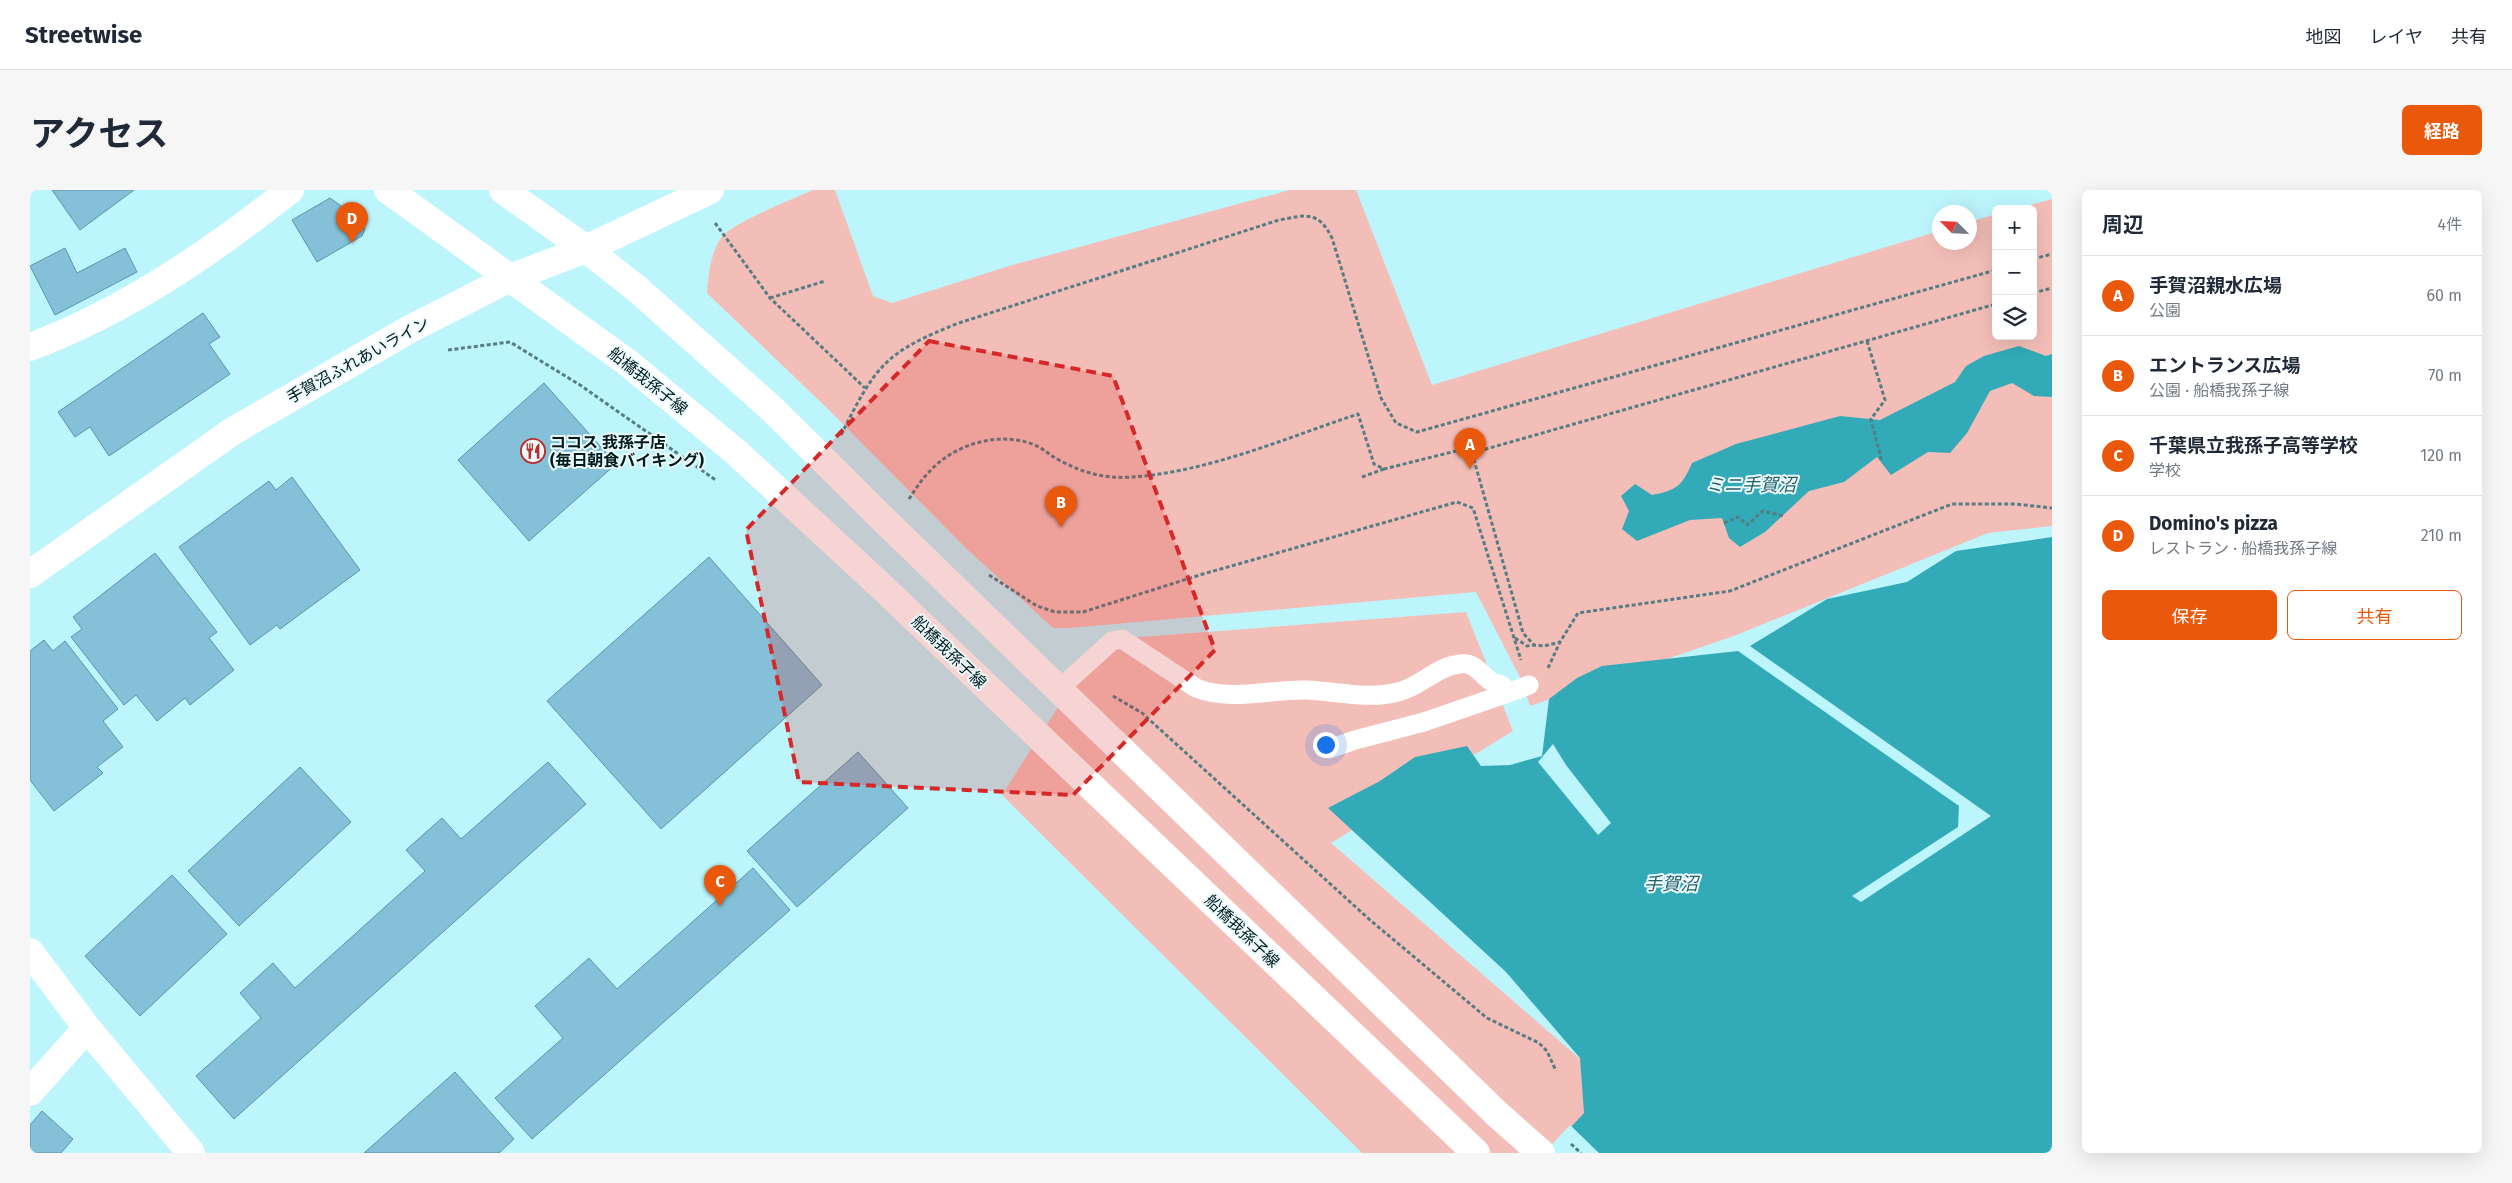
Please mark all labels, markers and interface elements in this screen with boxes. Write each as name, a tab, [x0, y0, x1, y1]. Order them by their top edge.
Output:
text: Streetwise	[25, 21, 142, 49]
text: 地図	[2306, 26, 2342, 48]
text: レイヤ	[2370, 26, 2423, 48]
text: 共有	[2451, 26, 2487, 48]
button: 経路	[2402, 105, 2482, 155]
text: アクセス	[30, 113, 168, 155]
pin: D	[336, 202, 368, 243]
north arrow	[1932, 205, 1977, 250]
map controls	[1992, 205, 2037, 340]
button: +	[1992, 205, 2037, 250]
text: 周辺	[2102, 212, 2144, 238]
text: 4件	[2437, 215, 2462, 234]
button: −	[1992, 250, 2037, 295]
text: 手賀沼親水広場	[2149, 274, 2282, 297]
text: A	[2113, 286, 2123, 305]
text: 60 m	[2427, 286, 2462, 305]
button: layers	[1992, 295, 2037, 340]
text: 公園	[2149, 301, 2181, 320]
street label: 手賀沼ふれあいライン	[283, 313, 433, 407]
street label: 船橋我孫子線	[605, 343, 691, 419]
text: エントランス広場	[2149, 354, 2301, 377]
text: B	[2113, 366, 2123, 385]
text: 70 m	[2428, 366, 2462, 385]
text: 公園 · 船橋我孫子線	[2149, 381, 2289, 400]
pin: A	[1454, 428, 1486, 469]
place label: ココス 我孫子店 (毎日朝食バイキング)	[550, 433, 704, 470]
text: 千葉県立我孫子高等学校	[2149, 434, 2358, 457]
restaurant icon: ココス 我孫子店 (毎日朝食バイキング)	[520, 438, 546, 464]
text: C	[2113, 446, 2123, 465]
text: 120 m	[2420, 446, 2462, 465]
text: 学校	[2149, 461, 2181, 480]
water label: ミニ手賀沼	[1706, 474, 1799, 496]
pin: B	[1045, 486, 1077, 527]
text: Domino's pizza	[2149, 512, 2278, 535]
text: D	[2113, 526, 2123, 545]
text: 210 m	[2421, 526, 2462, 545]
text: レストラン · 船橋我孫子線	[2149, 539, 2337, 558]
button: 保存	[2102, 590, 2277, 640]
button: 共有	[2287, 590, 2462, 640]
street label: 船橋我孫子線	[908, 612, 990, 692]
your location	[1313, 732, 1339, 758]
pin: C	[704, 865, 736, 906]
water label: 手賀沼	[1644, 873, 1701, 895]
street label: 船橋我孫子線	[1201, 891, 1283, 971]

